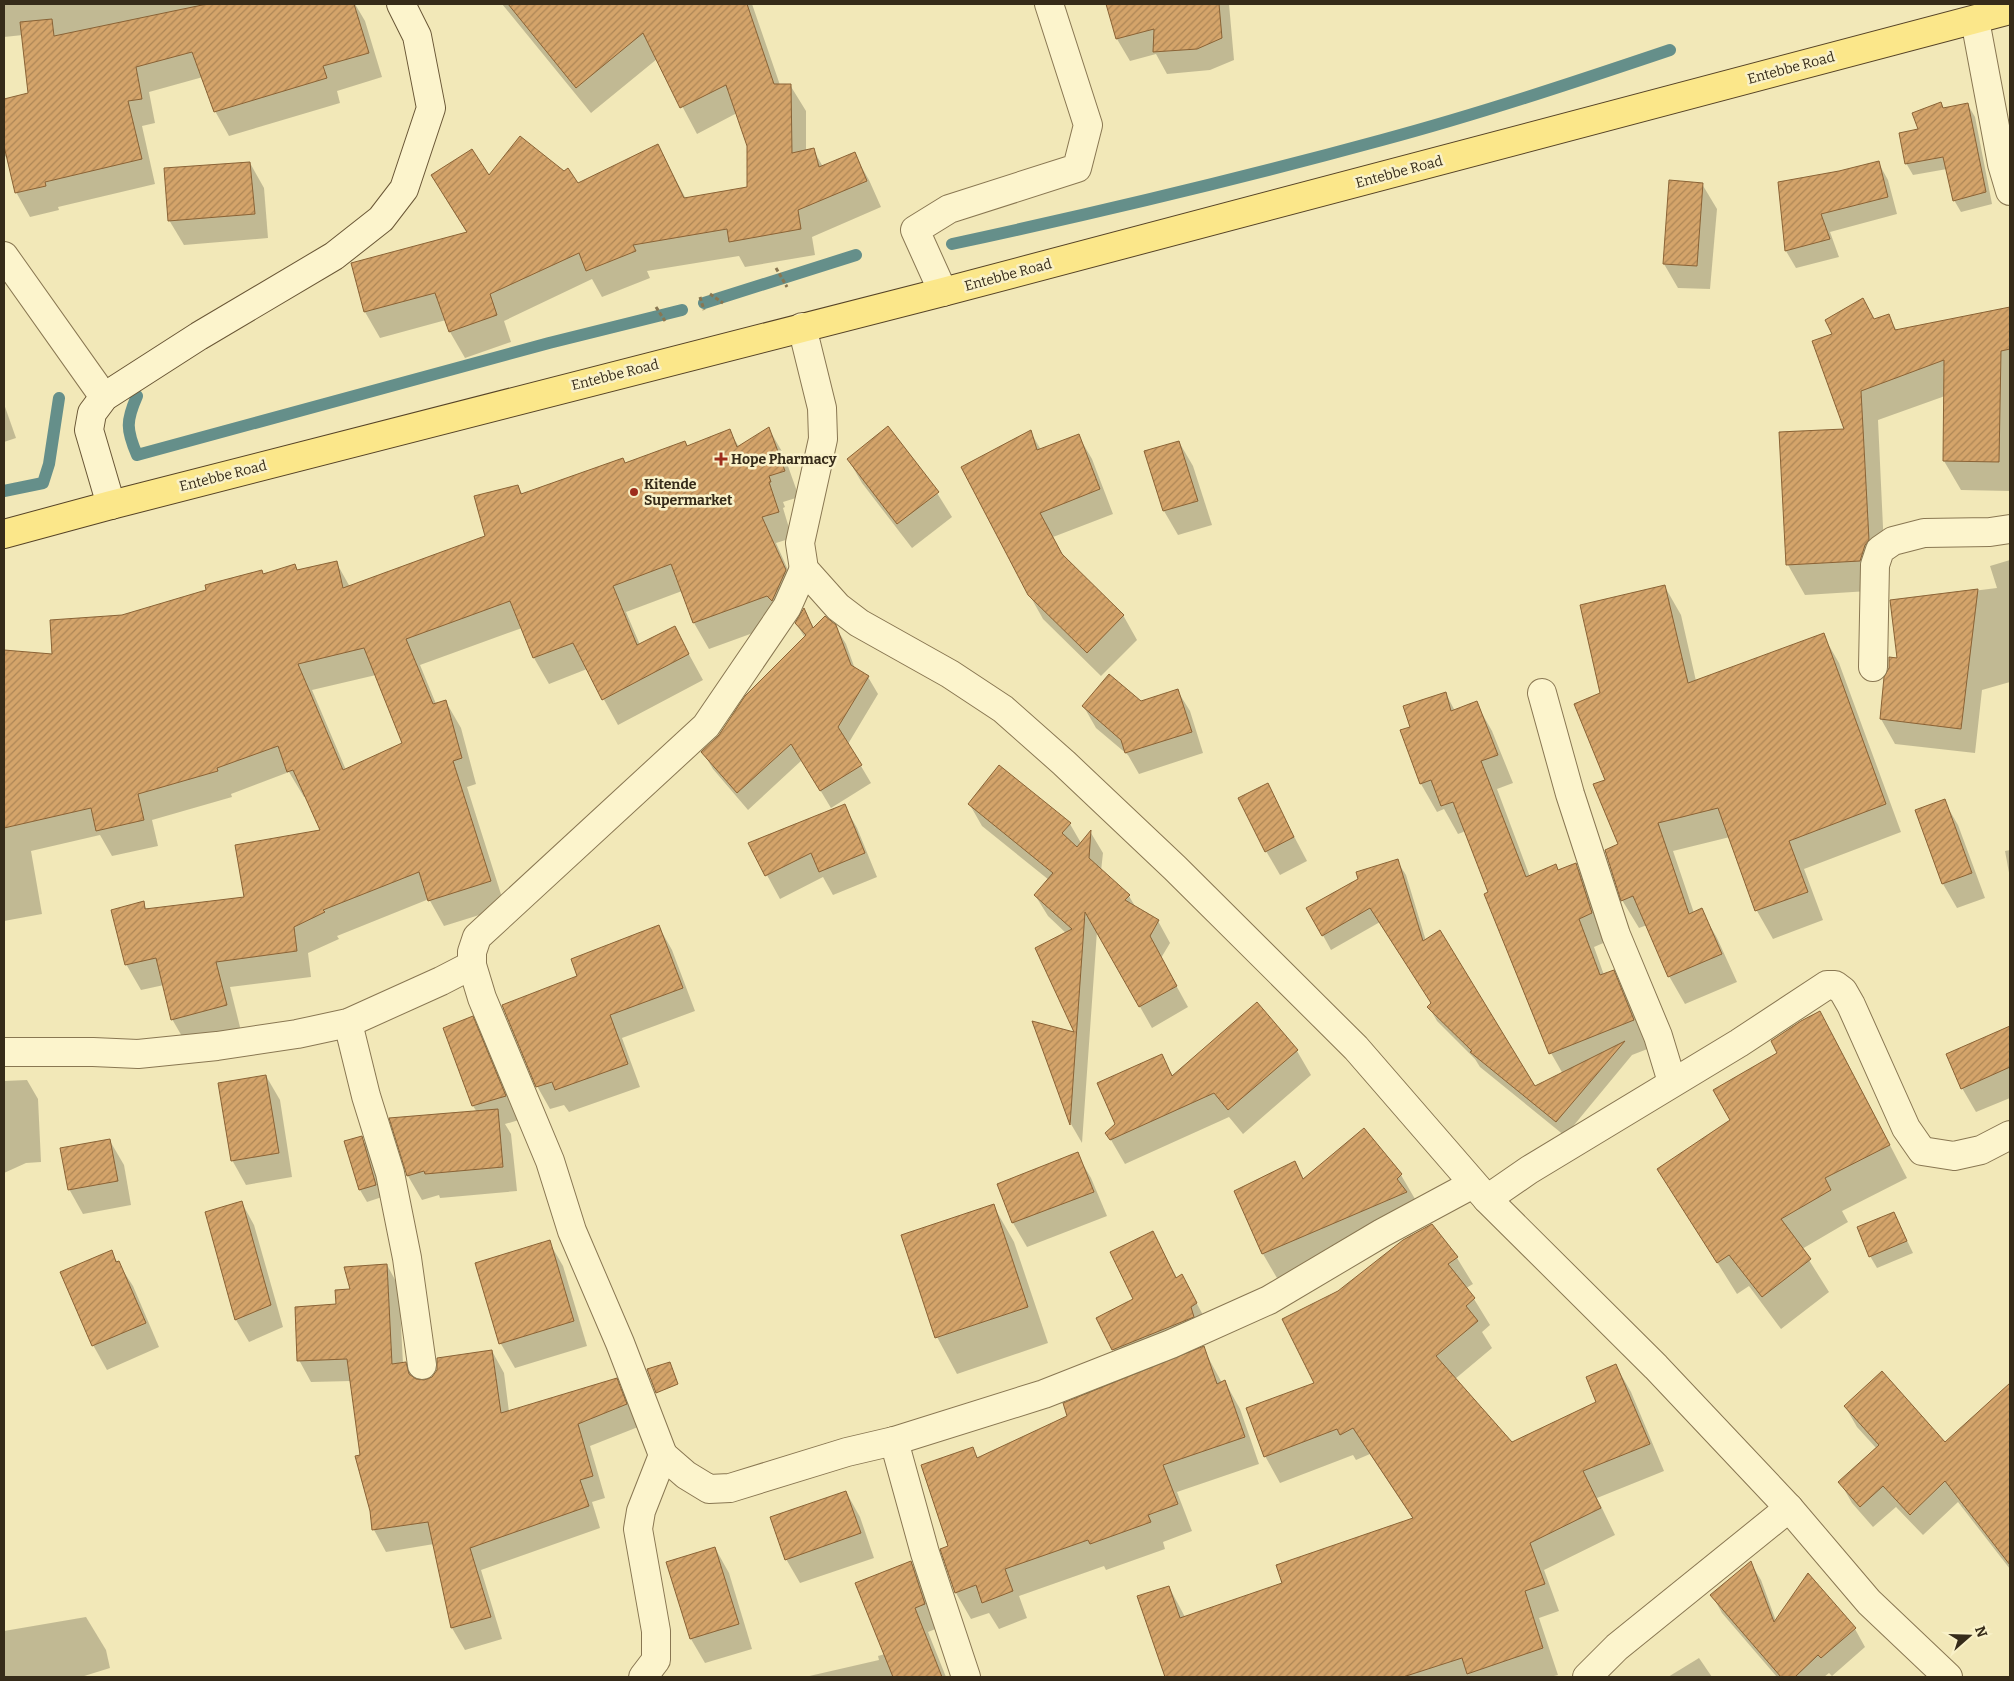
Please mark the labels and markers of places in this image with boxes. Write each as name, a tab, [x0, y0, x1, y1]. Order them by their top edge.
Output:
place label: Hope Pharmacy	[731, 451, 837, 468]
marker: Hope Pharmacy	[715, 453, 727, 465]
place label: Kitende Supermarket	[644, 476, 733, 509]
marker: Kitende Supermarket	[628, 486, 640, 498]

